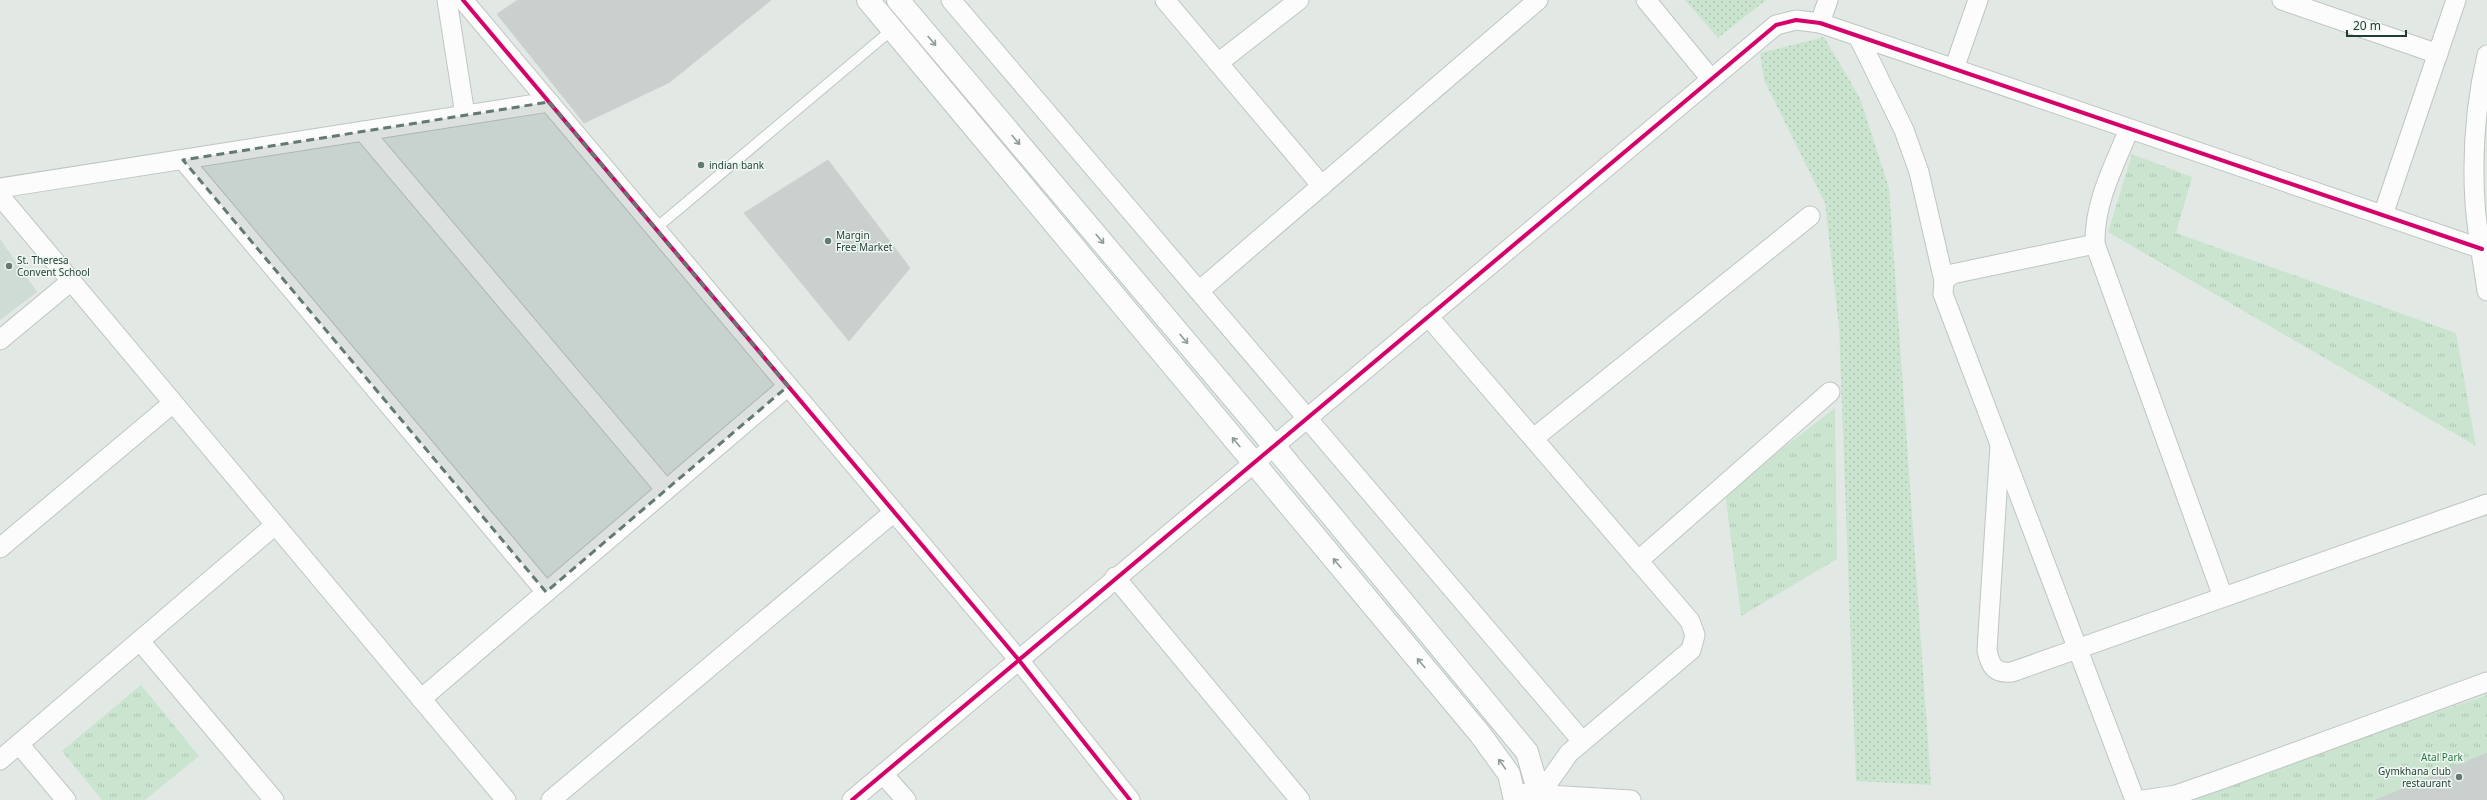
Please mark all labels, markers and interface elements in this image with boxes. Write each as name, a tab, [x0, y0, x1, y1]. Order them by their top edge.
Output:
scale bar	[2347, 12, 2406, 38]
text: 20 m	[2353, 17, 2381, 34]
one-way arrow	[928, 35, 937, 46]
one-way arrow	[1011, 135, 1020, 145]
place label: indian bank	[709, 158, 765, 172]
marker: indian bank	[696, 160, 706, 170]
place label: Margin Free Market	[836, 228, 893, 254]
one-way arrow	[1095, 234, 1104, 245]
marker: Margin Free Market	[823, 236, 833, 246]
place label: St. Theresa Convent School	[17, 253, 90, 279]
marker: St. Theresa Convent School	[4, 261, 14, 271]
one-way arrow	[1179, 333, 1188, 344]
one-way arrow	[1232, 436, 1241, 447]
one-way arrow	[1333, 557, 1342, 568]
one-way arrow	[1416, 657, 1425, 668]
park label: Atal Park	[2421, 750, 2464, 764]
one-way arrow	[1498, 759, 1506, 770]
place label: Gymkhana club restaurant	[2378, 764, 2451, 790]
marker: Gymkhana club restaurant	[2454, 772, 2464, 782]

